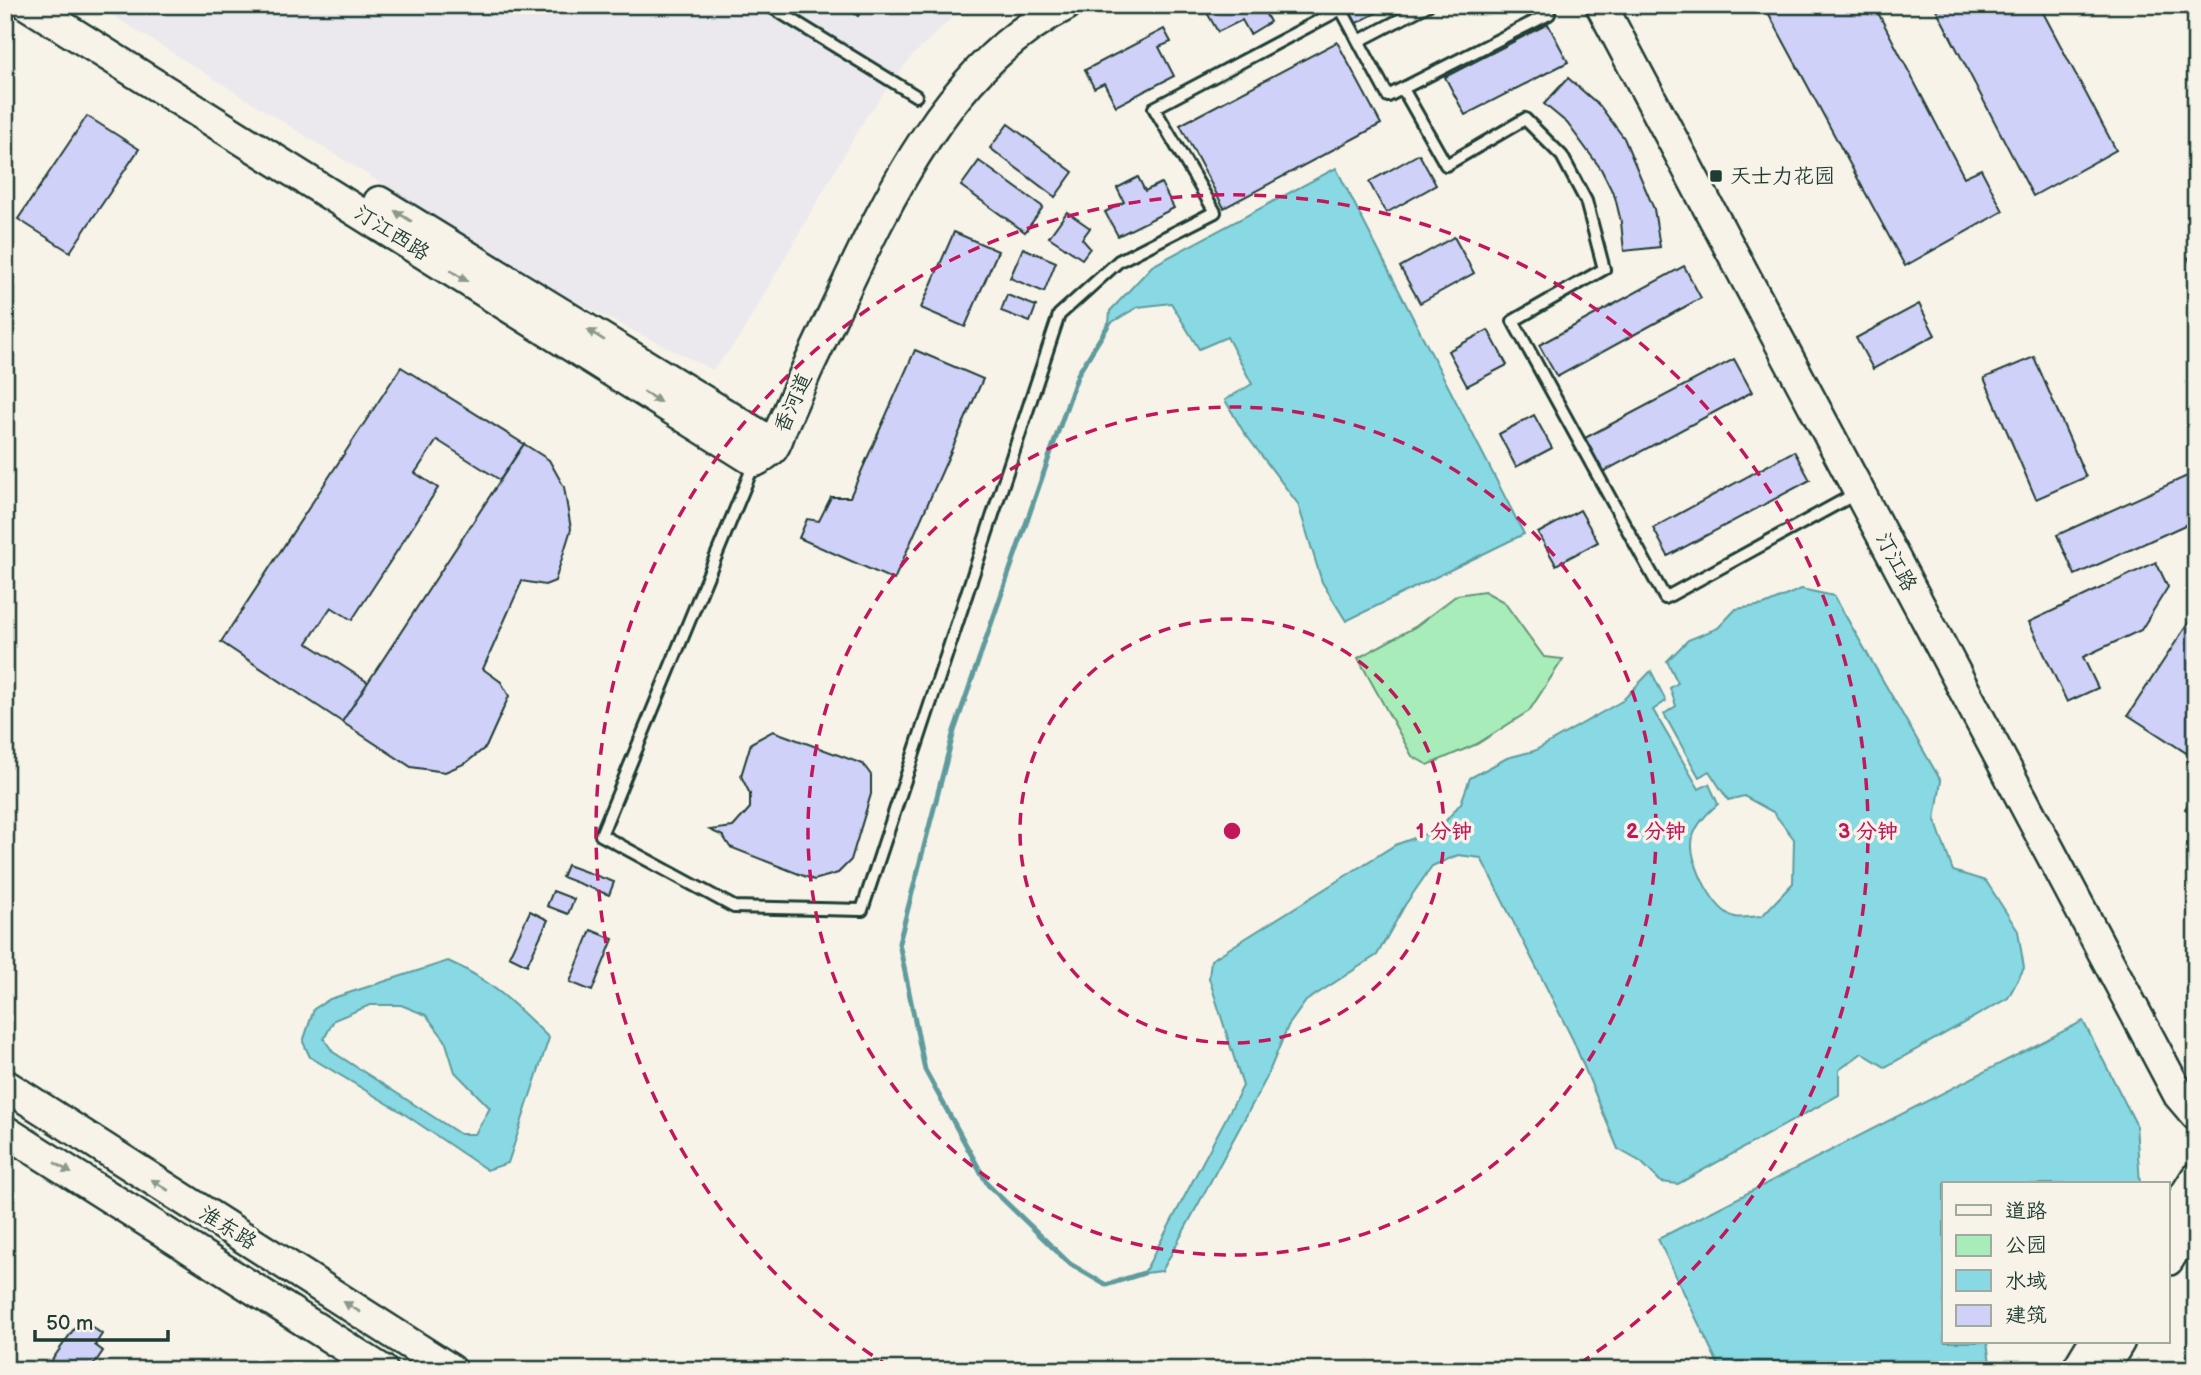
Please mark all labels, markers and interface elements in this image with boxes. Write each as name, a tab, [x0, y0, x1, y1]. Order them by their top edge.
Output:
place label: 天士力花园	[1730, 164, 1835, 189]
marker: 天士力花园	[1708, 168, 1724, 184]
street label: 汀江西路	[350, 200, 434, 266]
one-way arrow	[393, 209, 412, 222]
one-way arrow	[450, 269, 469, 282]
one-way arrow	[587, 329, 606, 341]
street label: 香河道	[769, 369, 817, 437]
one-way arrow	[642, 390, 662, 403]
street label: 汀江路	[1870, 528, 1922, 596]
centre of rings	[1220, 819, 1244, 843]
text: 1 分钟	[1416, 819, 1472, 844]
text: 2 分钟	[1626, 819, 1686, 844]
text: 3 分钟	[1838, 819, 1898, 844]
one-way arrow	[53, 1161, 72, 1174]
one-way arrow	[150, 1178, 170, 1191]
legend	[1942, 1182, 2170, 1344]
text: 道路	[2005, 1199, 2047, 1224]
street label: 淮东路	[195, 1201, 261, 1255]
text: 公园	[2005, 1233, 2047, 1258]
text: 水域	[2005, 1269, 2047, 1294]
scale bar	[35, 1298, 168, 1342]
one-way arrow	[343, 1300, 362, 1313]
text: 建筑	[2005, 1303, 2047, 1328]
text: 50 m	[46, 1311, 93, 1336]

